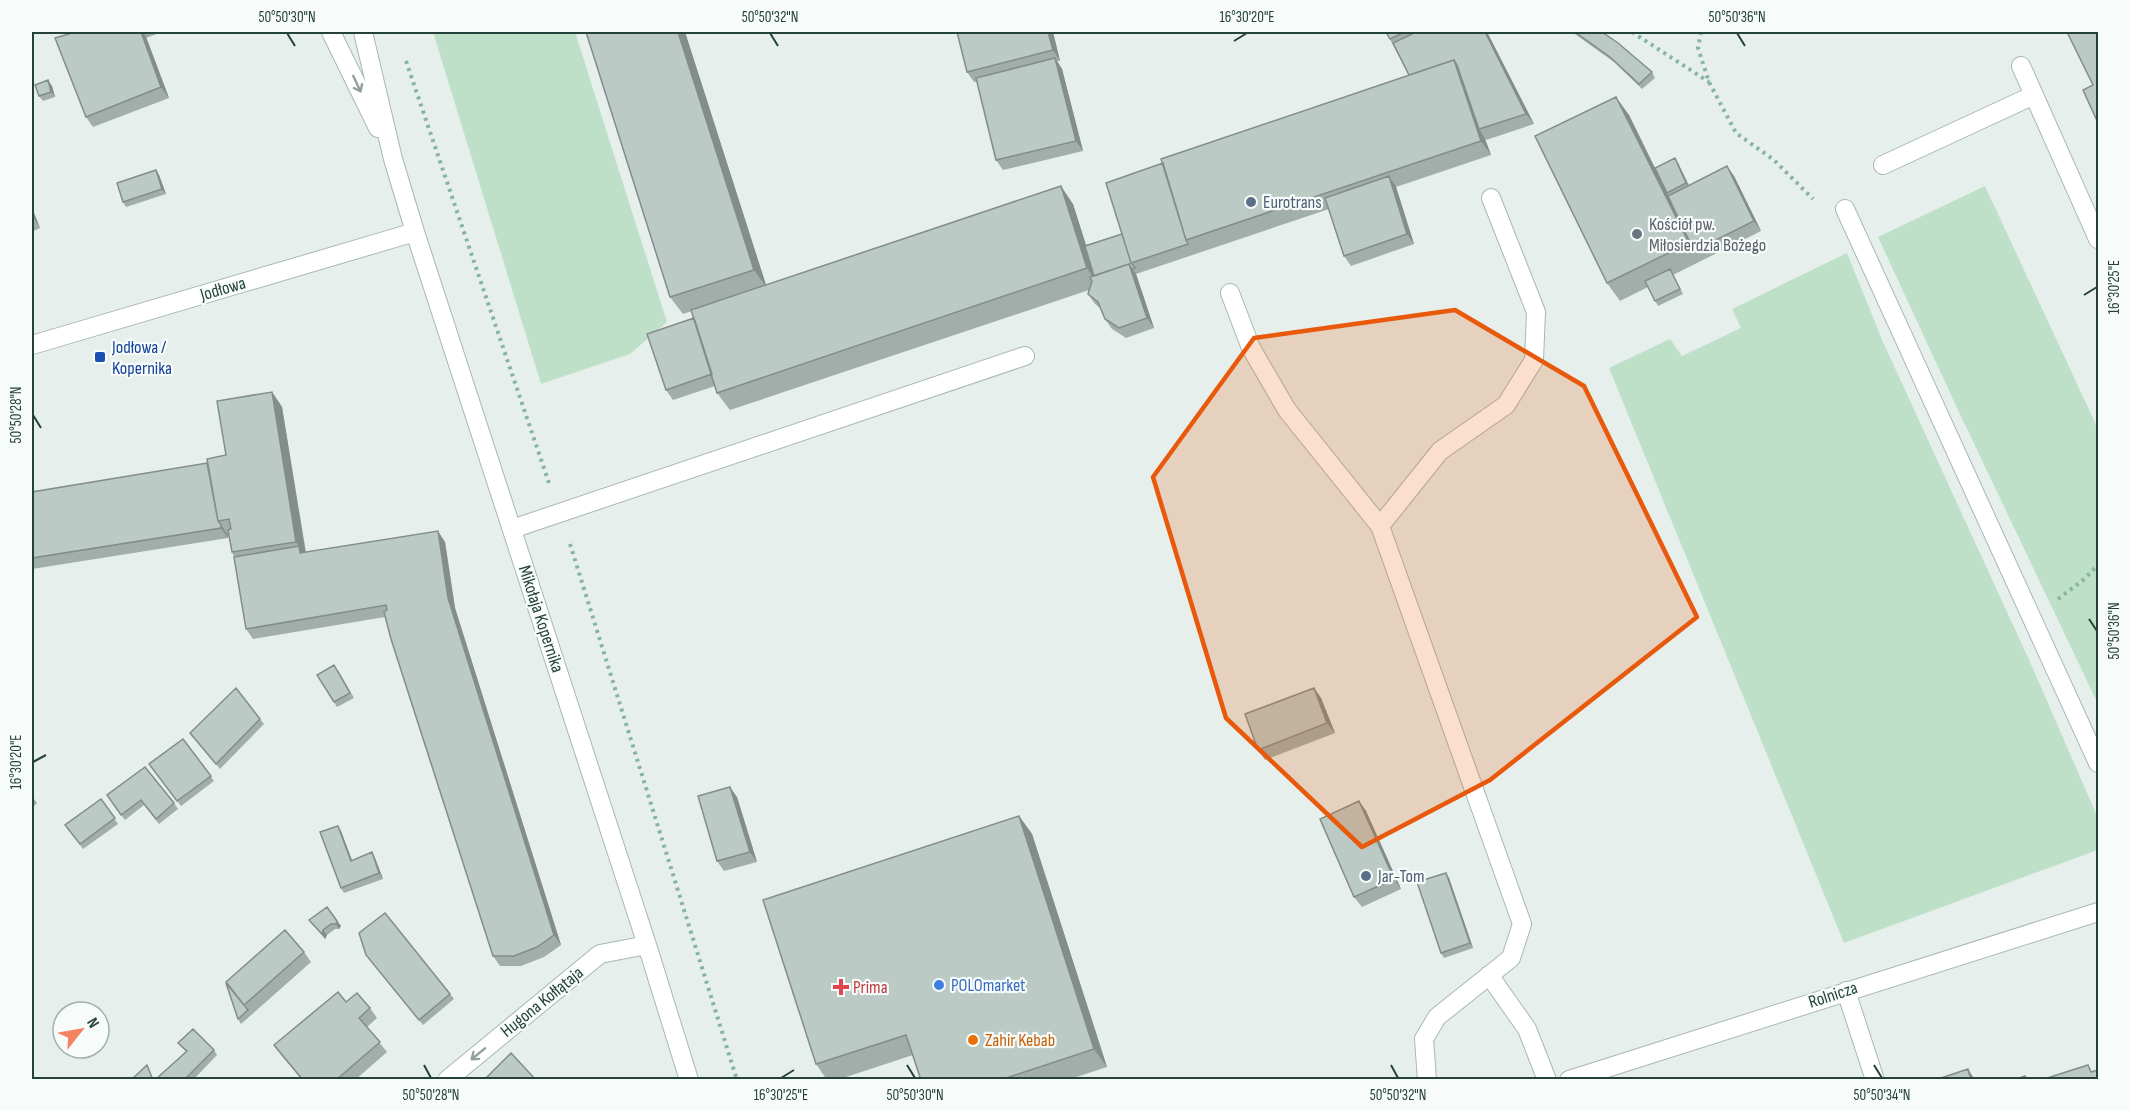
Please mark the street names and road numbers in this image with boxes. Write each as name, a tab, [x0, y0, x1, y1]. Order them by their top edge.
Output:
street label: Jodłowa	[197, 273, 248, 306]
street label: Mikołaja Kopernika	[514, 563, 568, 675]
street label: Hugona Kołłątaja	[496, 962, 588, 1042]
street label: Rolnicza	[1806, 977, 1860, 1013]

